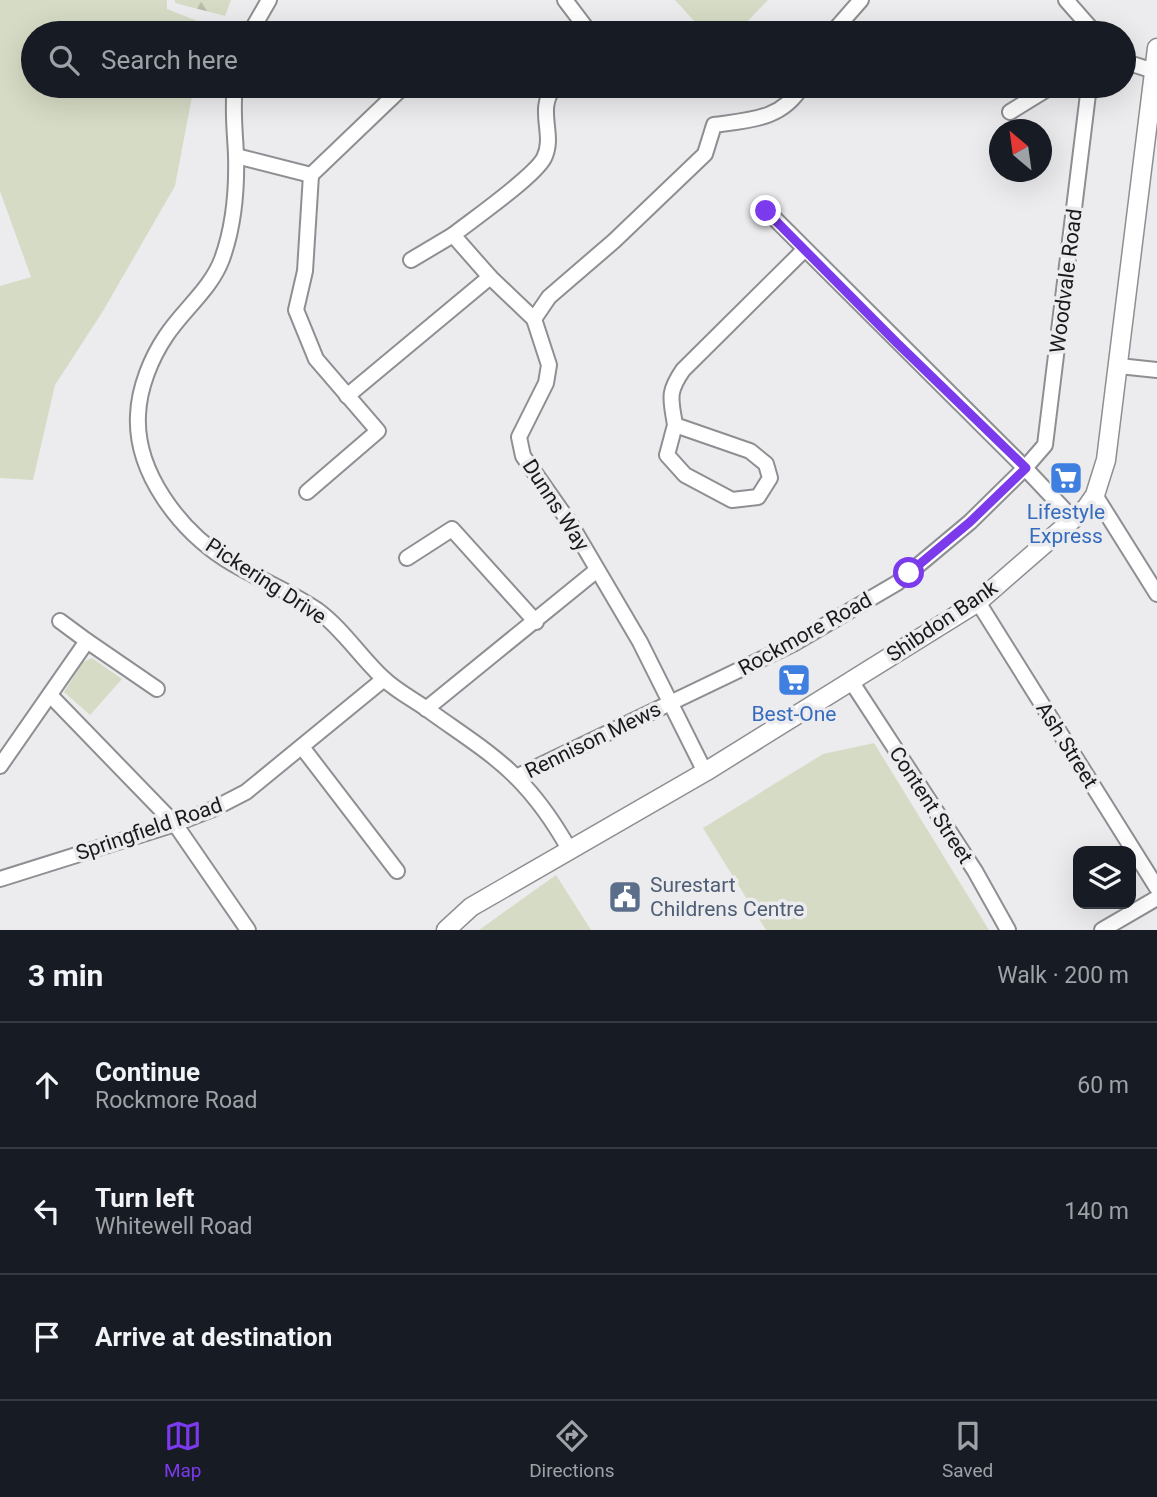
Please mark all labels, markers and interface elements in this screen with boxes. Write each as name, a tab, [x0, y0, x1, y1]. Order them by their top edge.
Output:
search box	[21, 21, 1136, 98]
icon: search	[45, 41, 83, 79]
text: Search here	[101, 45, 238, 75]
north arrow	[989, 119, 1052, 182]
route end	[750, 195, 781, 226]
street label: Woodvale Road	[1045, 207, 1087, 355]
street label: Dunns Way	[518, 455, 594, 555]
supermarket icon: Lifestyle Express	[1047, 459, 1085, 497]
place label: Lifestyle Express	[1027, 500, 1105, 548]
street label: Pickering Drive	[201, 533, 331, 629]
route start	[893, 557, 924, 588]
street label: Shibdon Bank	[882, 575, 1002, 667]
street label: Rockmore Road	[734, 588, 876, 680]
supermarket icon: Best-One	[775, 661, 813, 699]
street label: Rennison Mews	[521, 697, 665, 783]
street label: Ash Street	[1031, 698, 1103, 792]
place label: Best-One	[752, 702, 836, 726]
street label: Content Street	[884, 742, 978, 868]
street label: Springfield Road	[73, 793, 225, 865]
map controls	[1073, 846, 1136, 909]
button: layers	[1073, 846, 1136, 909]
place label: Surestart Childrens Centre	[650, 873, 804, 921]
public building icon: Surestart Childrens Centre	[606, 878, 644, 916]
text: 3 min	[28, 958, 103, 993]
text: Walk · 200 m	[997, 962, 1129, 989]
text: Continue	[95, 1057, 200, 1087]
icon: ahead	[28, 1066, 66, 1104]
text: 60 m	[1077, 1072, 1129, 1099]
text: Rockmore Road	[95, 1087, 258, 1114]
text: Turn left	[95, 1183, 194, 1213]
icon: left	[28, 1192, 66, 1230]
text: 140 m	[1064, 1198, 1129, 1225]
text: Whitewell Road	[95, 1213, 253, 1240]
icon: arrive	[28, 1318, 66, 1356]
text: Arrive at destination	[95, 1322, 332, 1352]
tab: Map	[164, 1417, 202, 1482]
tab: Directions	[529, 1417, 614, 1482]
tab: Saved	[942, 1417, 993, 1482]

